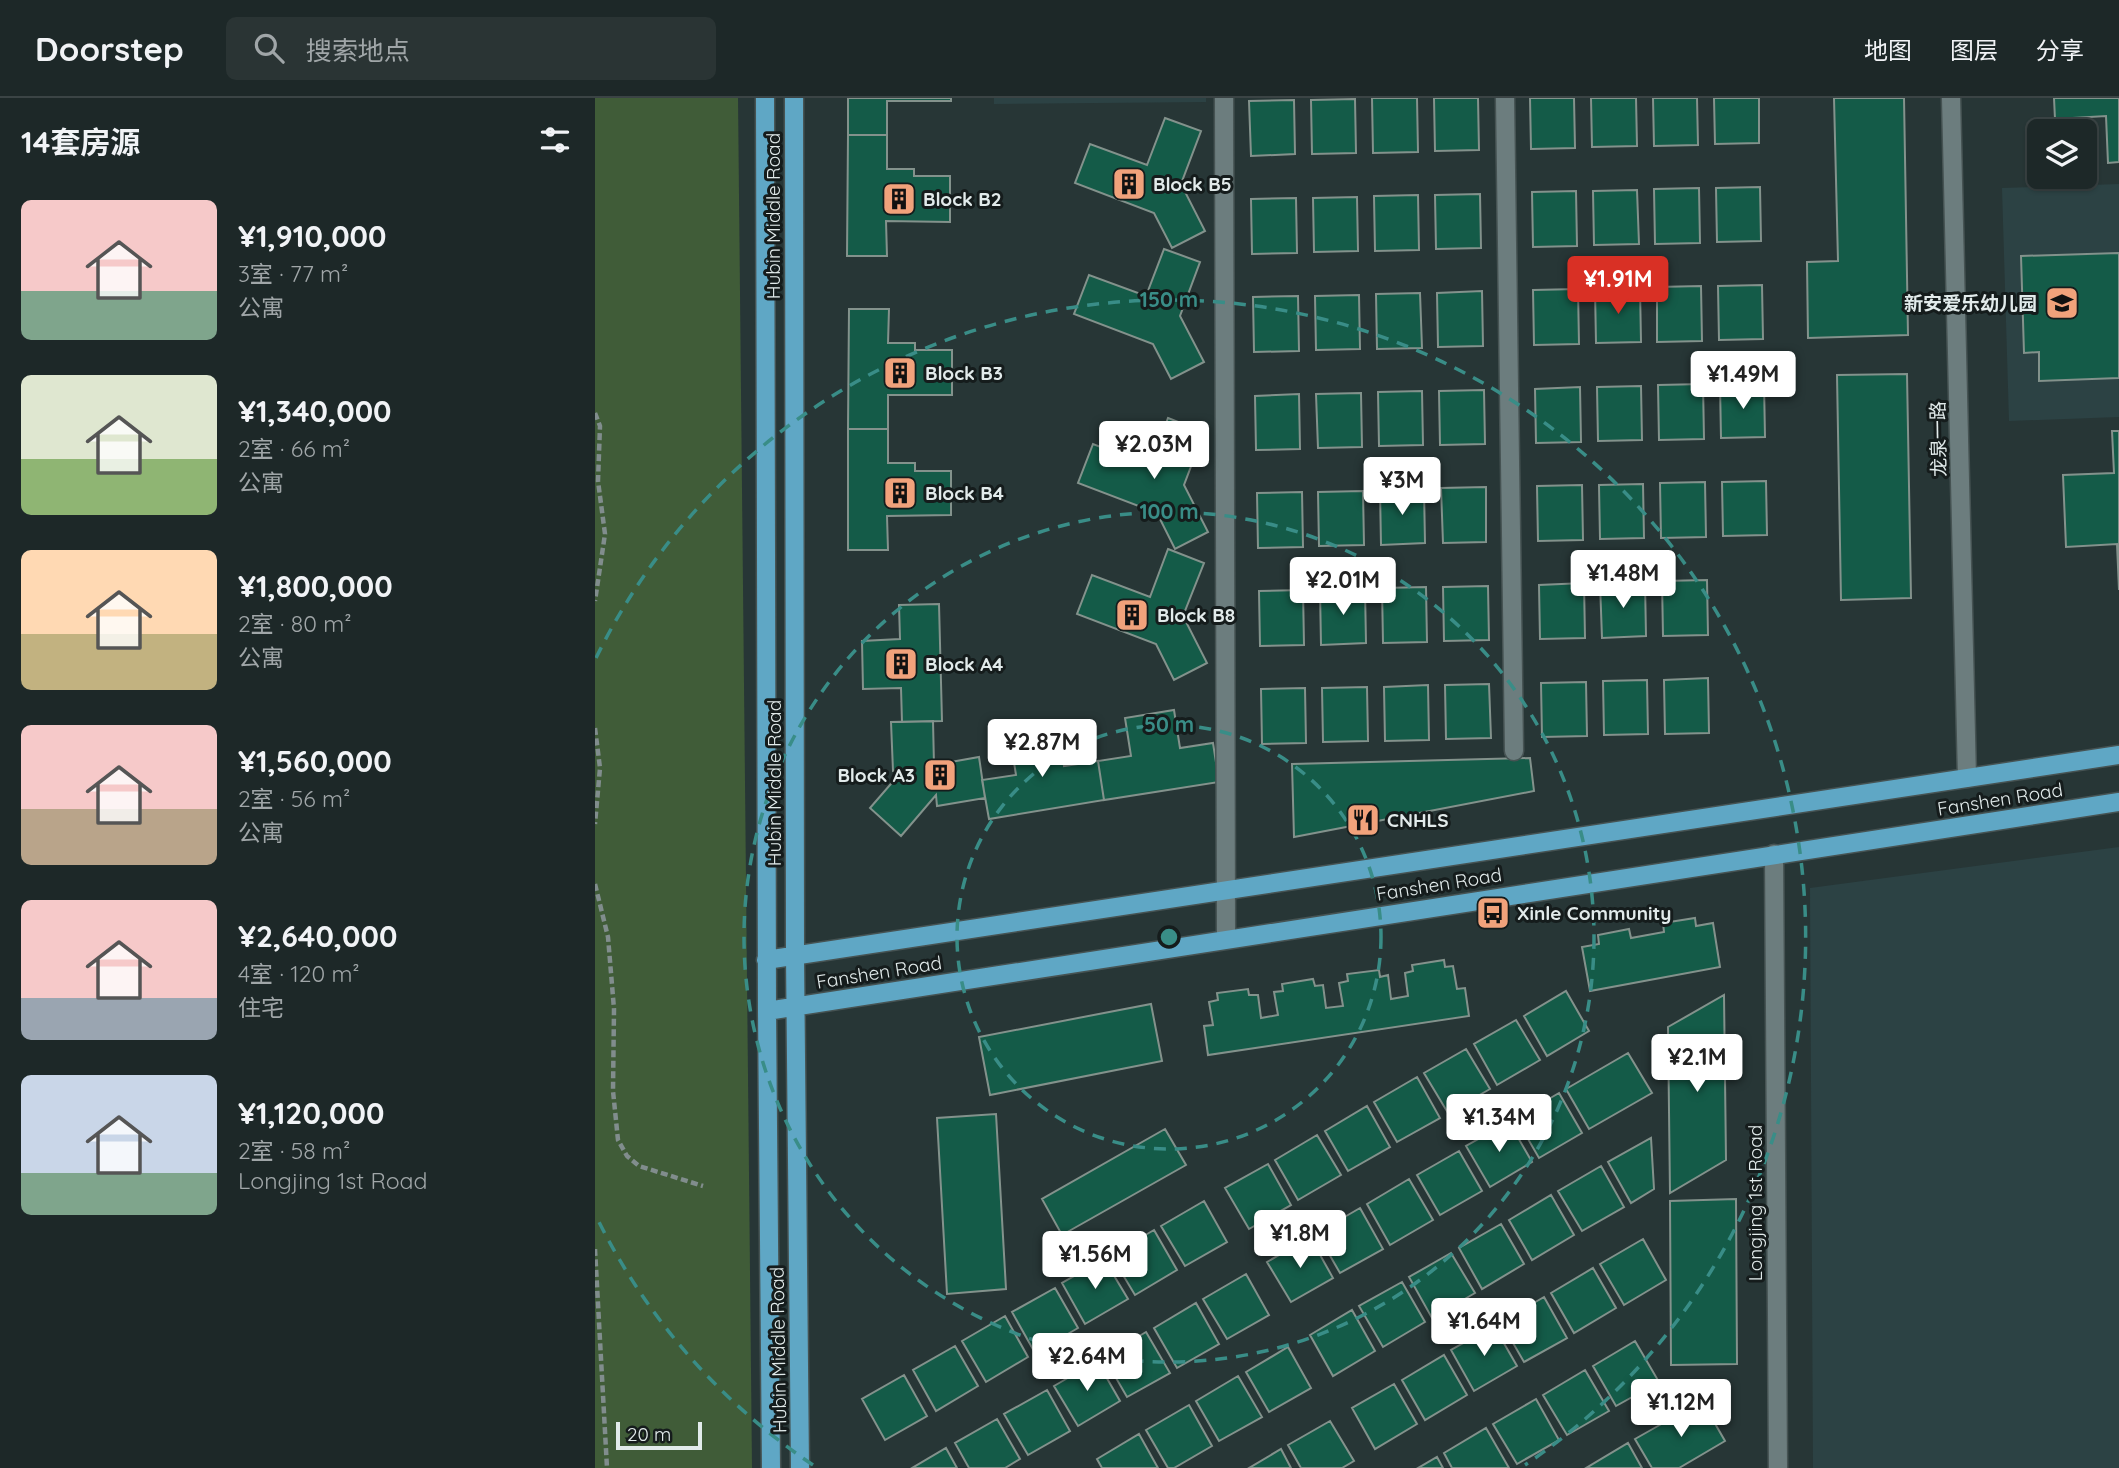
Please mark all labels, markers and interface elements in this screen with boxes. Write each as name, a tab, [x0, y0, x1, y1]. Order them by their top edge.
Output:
search box	[226, 17, 716, 80]
text: Doorstep	[35, 28, 184, 69]
icon: search	[250, 29, 288, 67]
text: 搜索地点	[306, 34, 410, 67]
text: 地图	[1864, 35, 1912, 65]
text: 图层	[1950, 35, 1998, 65]
text: 分享	[2036, 35, 2084, 65]
map controls	[2027, 119, 2097, 189]
button: layers	[2027, 119, 2097, 189]
icon: filters	[536, 121, 574, 159]
text: 14套房源	[21, 123, 140, 161]
street label: Hubin Middle Road	[761, 133, 785, 299]
building icon: Block B5	[1110, 165, 1148, 203]
place label: Block B5	[1153, 172, 1232, 196]
building icon: Block B2	[880, 180, 918, 218]
place label: Block B2	[923, 187, 1001, 211]
text: ¥1,910,000	[238, 217, 386, 255]
icon: home	[77, 228, 161, 312]
pin: ¥1.91M	[1561, 256, 1675, 316]
text: 3室 · 77 m²	[238, 259, 348, 288]
text: ¥1.91M	[1583, 264, 1653, 293]
school or university icon: 新安爱乐幼儿园	[2043, 284, 2081, 322]
text: 150 m	[1140, 286, 1198, 312]
place label: 新安爱乐幼儿园	[1904, 291, 2037, 315]
text: 公寓	[238, 293, 284, 322]
pin: ¥1.49M	[1686, 352, 1800, 411]
building icon: Block B3	[881, 354, 919, 392]
text: ¥1.49M	[1707, 359, 1779, 388]
place label: Block B3	[925, 361, 1003, 385]
text: ¥1,340,000	[238, 392, 391, 430]
street label: 龙泉一路	[1925, 401, 1951, 477]
icon: home	[77, 403, 161, 487]
pin: ¥2.03M	[1097, 422, 1211, 481]
text: ¥2.03M	[1115, 429, 1193, 458]
text: 2室 · 66 m²	[238, 434, 350, 463]
pin: ¥3M	[1368, 458, 1436, 517]
text: ¥3M	[1380, 465, 1424, 494]
text: 公寓	[238, 468, 284, 497]
building icon: Block B4	[881, 474, 919, 512]
place label: Block B4	[925, 481, 1004, 505]
text: 100 m	[1139, 498, 1199, 524]
pin: ¥1.48M	[1566, 550, 1680, 610]
pin: ¥2.01M	[1286, 558, 1400, 617]
text: ¥1.48M	[1587, 558, 1659, 587]
text: ¥2.01M	[1306, 565, 1380, 594]
text: ¥1,800,000	[238, 567, 393, 605]
icon: home	[77, 578, 161, 662]
building icon: Block B8	[1113, 596, 1151, 634]
place label: Block B8	[1157, 603, 1235, 627]
text: 2室 · 80 m²	[238, 609, 351, 638]
text: 公寓	[238, 643, 284, 672]
building icon: Block A4	[882, 645, 920, 683]
place label: Block A4	[925, 652, 1004, 676]
street label: Hubin Middle Road	[762, 700, 786, 866]
text: 50 m	[1144, 711, 1194, 737]
pin: ¥2.87M	[985, 720, 1099, 779]
text: ¥2.87M	[1004, 727, 1080, 756]
text: ¥1,560,000	[238, 742, 392, 780]
icon: home	[77, 753, 161, 837]
building icon: Block A3	[921, 756, 959, 794]
place label: Block A3	[837, 763, 915, 787]
street label: Fanshen Road	[1936, 777, 2064, 821]
text: 2室 · 56 m²	[238, 784, 350, 813]
restaurant icon: CNHLS	[1344, 801, 1382, 839]
place label: CNHLS	[1387, 808, 1449, 832]
text: 公寓	[238, 818, 284, 847]
street label: Fanshen Road	[1375, 862, 1503, 906]
bus stop icon: Xinle Community	[1474, 894, 1512, 932]
place label: Xinle Community	[1517, 901, 1671, 925]
text: ¥2,640,000	[238, 917, 397, 955]
centre of rings	[1157, 925, 1181, 949]
icon: home	[77, 928, 161, 1012]
street label: Fanshen Road	[815, 950, 943, 994]
text: 4室 · 120 m²	[238, 959, 360, 988]
text: 住宅	[238, 993, 284, 1022]
pin: ¥2.1M	[1648, 1034, 1746, 1094]
text: ¥2.1M	[1667, 1042, 1727, 1071]
text: ¥1,120,000	[238, 1094, 384, 1132]
pin: ¥1.34M	[1442, 1094, 1556, 1154]
text: ¥1.34M	[1462, 1102, 1536, 1131]
icon: home	[77, 1103, 161, 1187]
street label: Longjing 1st Road	[1743, 1125, 1767, 1281]
text: 2室 · 58 m²	[238, 1136, 350, 1165]
text: Longjing 1st Road	[238, 1166, 428, 1195]
pin: ¥1.8M	[1251, 1210, 1349, 1270]
text: ¥1.8M	[1270, 1218, 1330, 1247]
pin: ¥1.56M	[1038, 1232, 1152, 1291]
text: ¥1.56M	[1058, 1239, 1132, 1268]
street label: Hubin Middle Road	[765, 1267, 791, 1433]
pin: ¥1.64M	[1427, 1298, 1541, 1358]
text: ¥1.64M	[1447, 1306, 1521, 1335]
pin: ¥2.64M	[1030, 1334, 1144, 1393]
text: ¥2.64M	[1048, 1341, 1126, 1370]
pin: ¥1.12M	[1624, 1380, 1738, 1439]
text: ¥1.12M	[1647, 1387, 1715, 1416]
scale bar	[616, 1419, 702, 1451]
text: 20 m	[627, 1422, 671, 1446]

